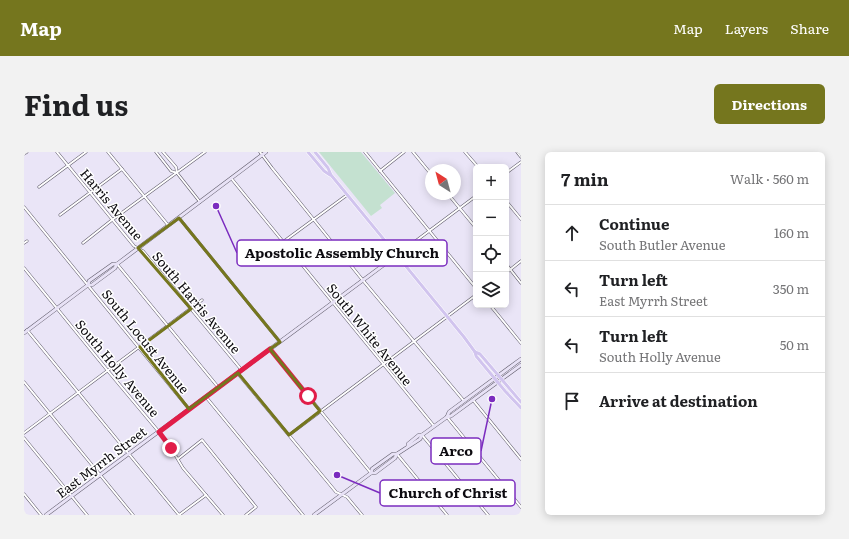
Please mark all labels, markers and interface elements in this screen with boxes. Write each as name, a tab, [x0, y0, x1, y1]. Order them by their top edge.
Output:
text: Map	[20, 14, 62, 42]
text: Map	[673, 18, 703, 38]
text: Layers	[725, 18, 768, 38]
text: Share	[790, 18, 829, 38]
text: Find us	[24, 83, 128, 125]
button: Directions	[714, 84, 825, 124]
street label: Harris Avenue	[76, 164, 148, 244]
north arrow	[425, 164, 461, 200]
map controls	[473, 164, 509, 308]
button: +	[473, 164, 509, 200]
text: 7 min	[561, 166, 609, 191]
text: Walk · 560 m	[730, 169, 809, 188]
button: −	[473, 200, 509, 236]
text: Continue	[599, 212, 669, 235]
icon: ahead	[561, 222, 583, 244]
text: 160 m	[774, 223, 809, 242]
text: South Butler Avenue	[599, 235, 726, 254]
button: locate	[473, 236, 509, 272]
callout: Apostolic Assembly Church	[237, 240, 447, 266]
text: Apostolic Assembly Church	[245, 242, 440, 262]
street label: South Harris Avenue	[149, 247, 246, 357]
text: Turn left	[599, 268, 668, 291]
button: layers	[473, 272, 509, 308]
icon: left	[561, 278, 583, 300]
street label: South White Avenue	[323, 279, 417, 389]
text: 350 m	[773, 279, 809, 298]
street label: South Locust Avenue	[98, 285, 194, 397]
text: East Myrrh Street	[599, 291, 708, 310]
street label: South Holly Avenue	[72, 315, 165, 421]
text: Turn left	[599, 324, 668, 347]
icon: left	[561, 334, 583, 356]
text: 50 m	[780, 335, 809, 354]
text: South Holly Avenue	[599, 347, 721, 366]
route start	[299, 387, 317, 405]
text: Arrive at destination	[599, 389, 758, 412]
icon: arrive	[561, 390, 583, 412]
street label: East Myrrh Street	[52, 421, 151, 502]
callout: Arco	[431, 438, 481, 464]
route end	[162, 439, 180, 457]
text: Arco	[439, 440, 473, 460]
callout: Church of Christ	[380, 480, 515, 506]
text: Church of Christ	[389, 482, 508, 502]

